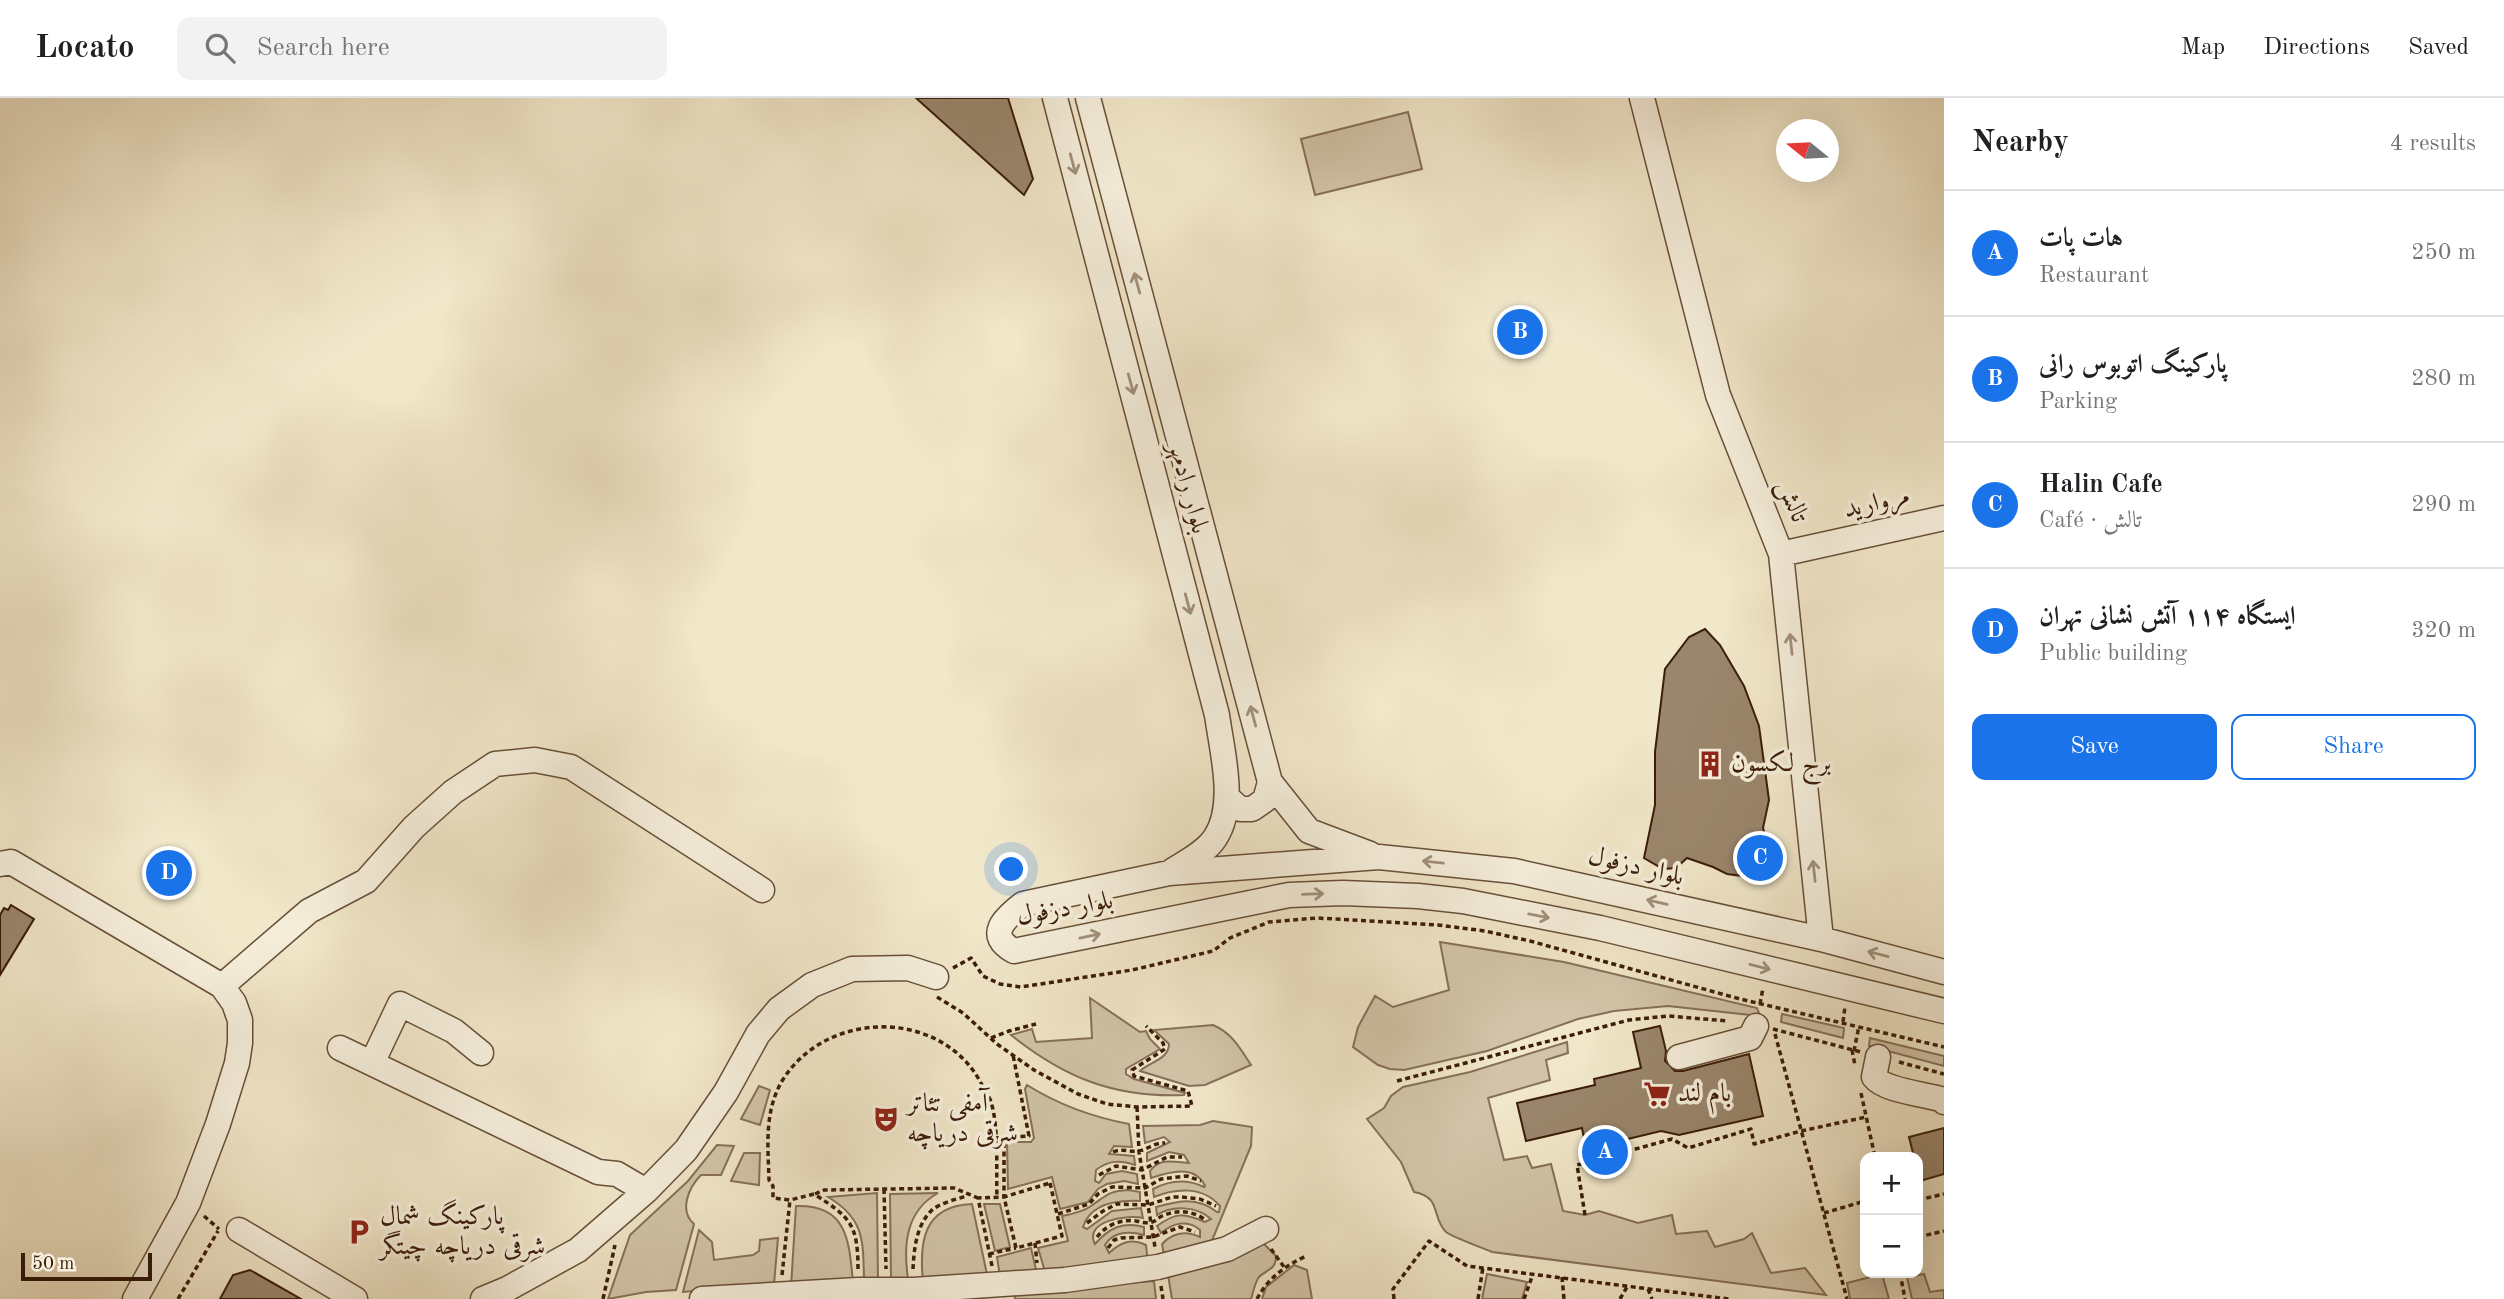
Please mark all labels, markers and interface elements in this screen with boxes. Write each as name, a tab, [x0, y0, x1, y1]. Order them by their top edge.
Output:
search box	[177, 17, 667, 80]
icon: search	[201, 29, 239, 67]
text: Locato	[35, 32, 135, 65]
text: Search here	[257, 35, 390, 61]
text: Map	[2181, 36, 2225, 60]
text: Directions	[2263, 36, 2370, 60]
text: Saved	[2408, 36, 2469, 60]
north arrow	[1776, 119, 1839, 182]
text: Nearby	[1972, 128, 2069, 158]
text: 4 results	[2390, 132, 2476, 155]
one-way arrow	[1067, 152, 1080, 175]
text: هات پات	[2039, 226, 2123, 252]
text: A	[1986, 241, 2004, 264]
text: 250 m	[2411, 241, 2476, 264]
text: Restaurant	[2039, 264, 2149, 287]
one-way arrow	[1130, 272, 1143, 294]
pin: B	[1497, 306, 1543, 358]
text: پارکینگ اتوبوس رانی	[2039, 352, 2227, 378]
text: B	[1987, 367, 2003, 390]
text: 280 m	[2411, 367, 2476, 390]
one-way arrow	[1125, 373, 1138, 395]
text: Parking	[2039, 390, 2117, 413]
street label: بلوار رادمهر	[1161, 437, 1213, 537]
text: Halin Cafe	[2039, 472, 2163, 498]
street label: تالش	[1769, 476, 1813, 528]
street label: مروارید	[1842, 483, 1913, 526]
text: C	[1987, 493, 2003, 516]
text: 290 m	[2411, 493, 2476, 516]
text: Café · تالش	[2039, 509, 2142, 532]
one-way arrow	[1182, 592, 1195, 615]
text: ایستگاه ۱۱۴ آتش نشانی تهران	[2039, 604, 2296, 630]
text: D	[1986, 619, 2004, 642]
text: 320 m	[2411, 619, 2476, 642]
one-way arrow	[1784, 634, 1797, 656]
text: Public building	[2039, 642, 2187, 665]
one-way arrow	[1246, 705, 1259, 728]
button: Save	[1972, 714, 2217, 780]
button: Share	[2231, 714, 2476, 780]
building icon: برج لکسون	[1695, 749, 1725, 779]
place label: برج لکسون	[1731, 749, 1831, 786]
pin: C	[1737, 832, 1783, 884]
street label: بلوار دزفول	[1585, 843, 1686, 893]
pin: D	[146, 847, 192, 899]
your location	[994, 852, 1028, 886]
one-way arrow	[1422, 856, 1445, 869]
one-way arrow	[1807, 860, 1820, 883]
street label: بلوار دزفول	[1015, 888, 1116, 932]
one-way arrow	[1301, 888, 1324, 901]
one-way arrow	[1646, 895, 1669, 909]
one-way arrow	[1527, 909, 1550, 923]
one-way arrow	[1078, 929, 1101, 942]
one-way arrow	[1867, 947, 1890, 960]
one-way arrow	[1748, 961, 1771, 974]
supermarket icon: بام لند	[1642, 1079, 1672, 1109]
place label: بام لند	[1678, 1081, 1731, 1115]
place label: آمفی تئاتر شرقی دریاچه	[904, 1087, 1018, 1150]
theatre icon: آمفی تئاتر شرقی دریاچه	[871, 1104, 901, 1134]
pin: A	[1582, 1126, 1628, 1178]
map controls	[1860, 1152, 1923, 1278]
button: +	[1860, 1152, 1923, 1215]
place label: پارکینگ شمال شرقی دریاچه چیتگر	[377, 1199, 545, 1263]
button: −	[1860, 1215, 1923, 1278]
parking icon: پارکینگ شمال شرقی دریاچه چیتگر	[344, 1217, 374, 1247]
scale bar	[21, 1250, 152, 1282]
text: 50 m	[32, 1255, 74, 1274]

